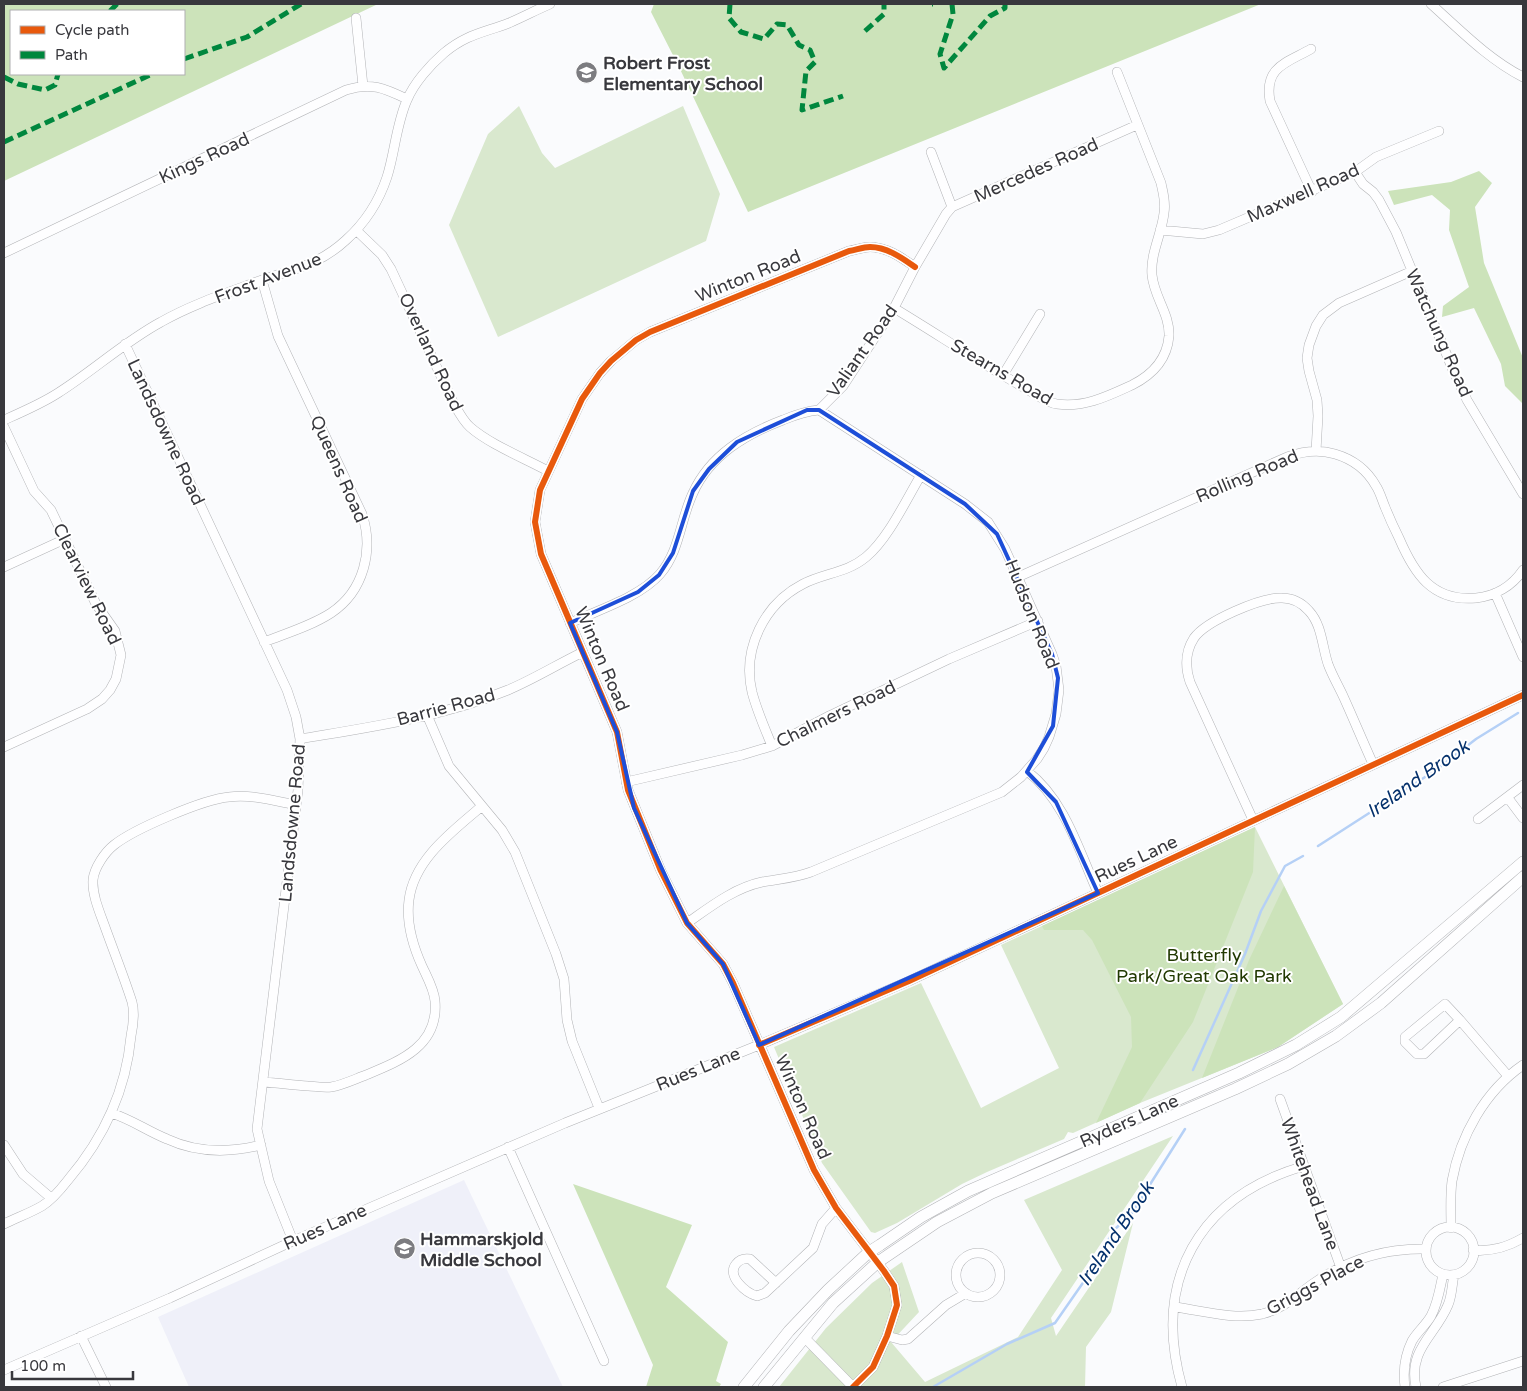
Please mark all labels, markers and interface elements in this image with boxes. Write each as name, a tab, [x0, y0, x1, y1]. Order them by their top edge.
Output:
legend	[10, 10, 185, 75]
text: Cycle path	[55, 21, 129, 39]
text: Path	[55, 46, 88, 64]
place label: Robert Frost Elementary School	[603, 52, 763, 95]
school or university icon: Robert Frost Elementary School	[575, 61, 599, 85]
street label: Kings Road	[155, 127, 253, 189]
street label: Mercedes Road	[970, 133, 1102, 207]
street label: Maxwell Road	[1243, 158, 1363, 228]
street label: Winton Road	[692, 245, 804, 307]
street label: Frost Avenue	[212, 248, 324, 308]
street label: Watchung Road	[1401, 266, 1477, 400]
street label: Overland Road	[394, 289, 468, 415]
street label: Valiant Road	[822, 300, 902, 402]
street label: Stearns Road	[947, 334, 1057, 410]
street label: Landsdowne Road	[122, 355, 210, 509]
street label: Queens Road	[305, 412, 373, 526]
street label: Rolling Road	[1192, 444, 1302, 508]
street label: Clearview Road	[48, 520, 126, 648]
street label: Hudson Road	[1000, 556, 1064, 672]
street label: Winton Road	[570, 603, 634, 715]
street label: Chalmers Road	[773, 676, 899, 752]
street label: Barrie Road	[394, 683, 498, 731]
water label: Ireland Brook	[1362, 735, 1475, 823]
street label: Landsdowne Road	[274, 743, 310, 903]
street label: Rues Lane	[1091, 830, 1181, 888]
park label: Butterfly Park/Great Oak Park	[1116, 944, 1292, 987]
street label: Rues Lane	[653, 1042, 743, 1096]
street label: Winton Road	[770, 1051, 836, 1163]
street label: Ryders Lane	[1076, 1089, 1182, 1153]
street label: Whitehead Lane	[1276, 1115, 1344, 1253]
water label: Ireland Brook	[1073, 1177, 1160, 1290]
street label: Rues Lane	[280, 1199, 370, 1255]
place label: Hammarskjold Middle School	[420, 1228, 544, 1271]
school or university icon: Hammarskjold Middle School	[392, 1237, 416, 1261]
street label: Griggs Place	[1262, 1250, 1368, 1320]
scale bar	[12, 1348, 134, 1380]
text: 100 m	[20, 1357, 66, 1375]

